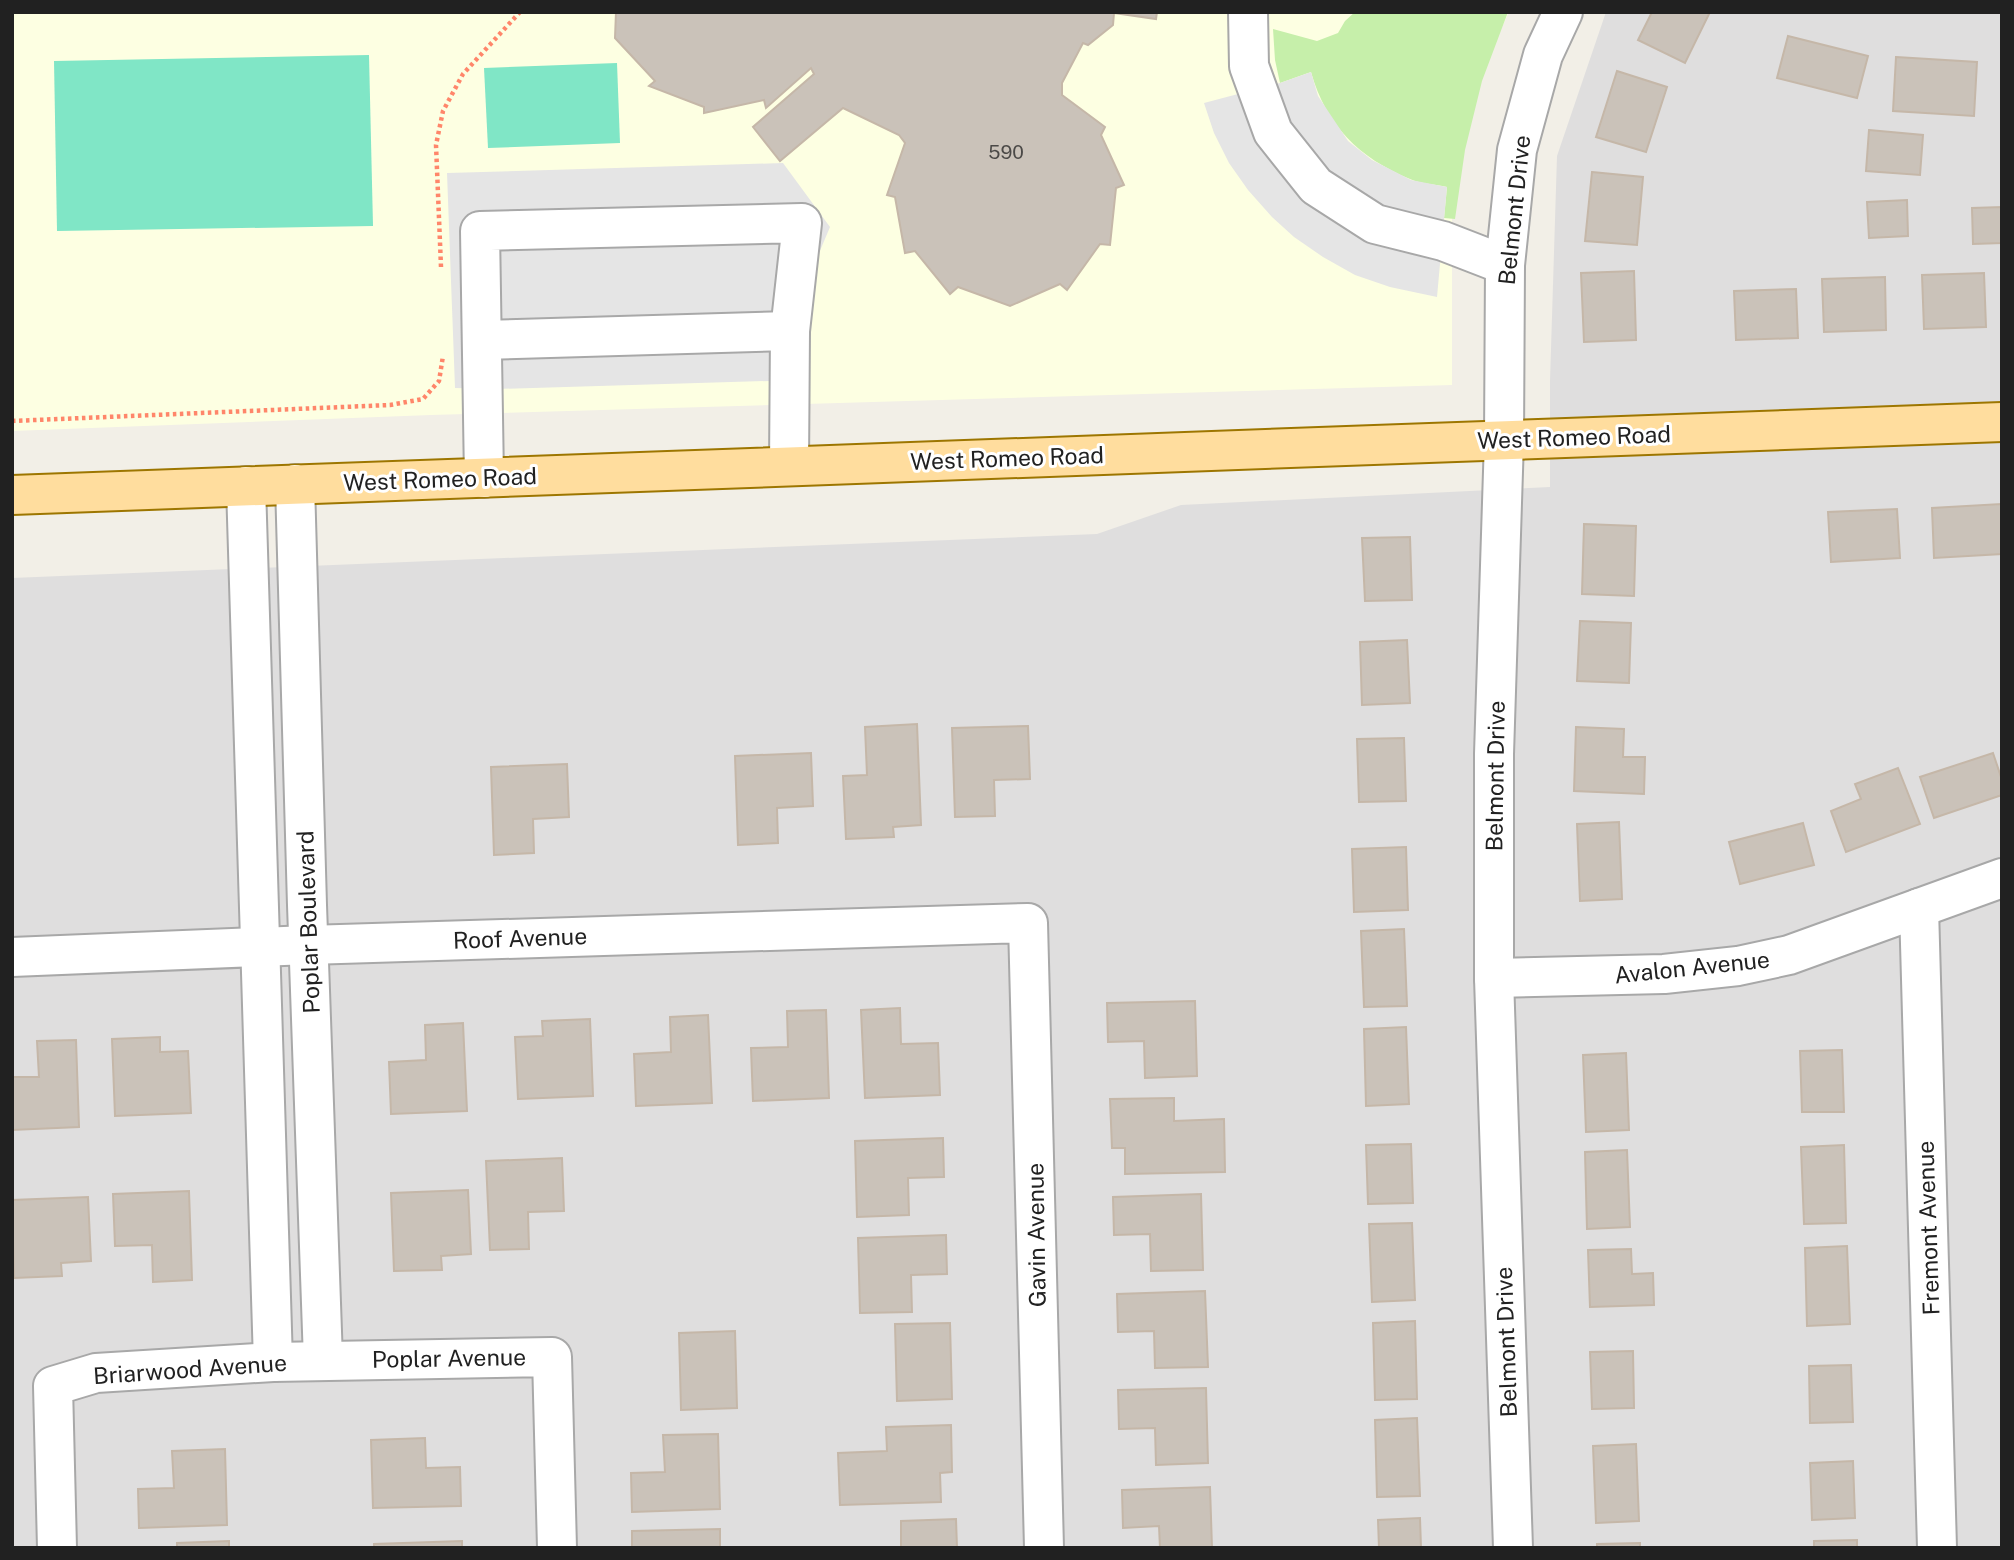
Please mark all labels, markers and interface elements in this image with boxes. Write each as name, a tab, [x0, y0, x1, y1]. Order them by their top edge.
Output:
street label: Belmont Drive	[1493, 134, 1535, 286]
house number: 590	[988, 141, 1024, 163]
street label: West Romeo Road	[1477, 420, 1671, 454]
street label: West Romeo Road	[910, 441, 1104, 475]
street label: West Romeo Road	[343, 462, 537, 496]
street label: Belmont Drive	[1480, 700, 1510, 852]
street label: Poplar Boulevard	[291, 830, 325, 1014]
street label: Roof Avenue	[452, 922, 588, 954]
street label: Avalon Avenue	[1613, 945, 1771, 989]
street label: Fremont Avenue	[1911, 1140, 1945, 1316]
street label: Gavin Avenue	[1021, 1163, 1051, 1307]
street label: Belmont Drive	[1490, 1266, 1522, 1418]
street label: Poplar Avenue	[372, 1343, 526, 1373]
street label: Briarwood Avenue	[92, 1349, 288, 1389]

